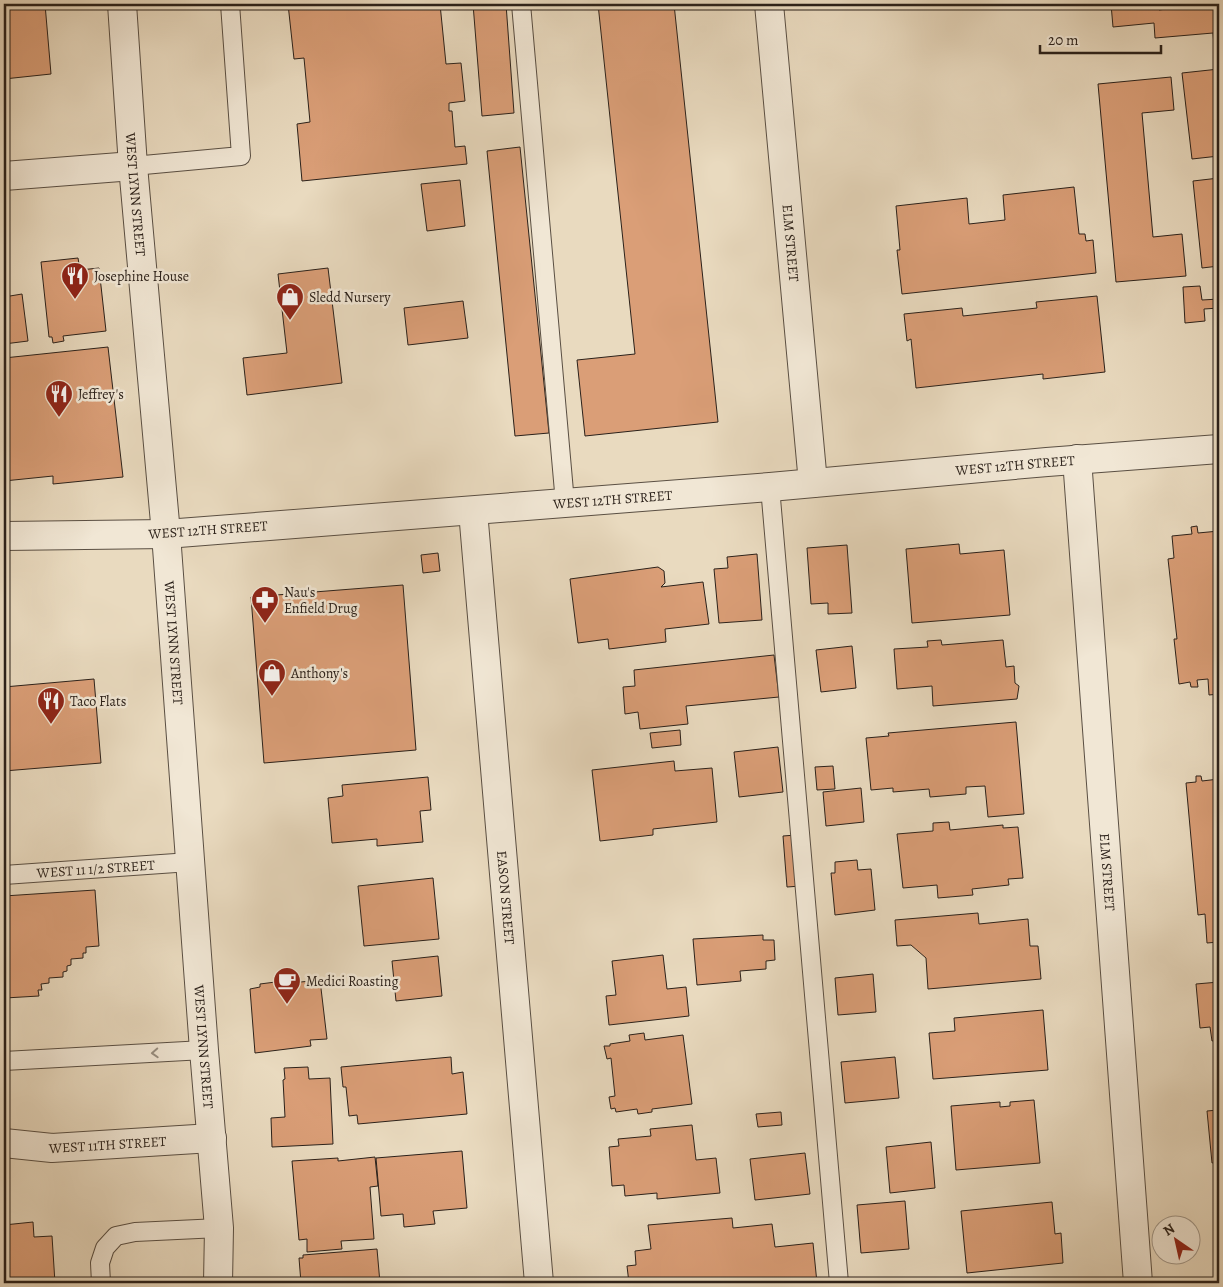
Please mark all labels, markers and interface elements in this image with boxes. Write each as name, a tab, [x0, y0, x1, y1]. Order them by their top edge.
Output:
scale bar	[1040, 22, 1162, 54]
text: 20 m	[1048, 30, 1079, 50]
street label: WEST LYNN STREET	[121, 131, 151, 258]
street label: ELM STREET	[778, 203, 804, 283]
restaurant icon: Josephine House	[60, 261, 90, 300]
place label: Josephine House	[94, 267, 189, 286]
shop icon: Sledd Nursery	[275, 282, 305, 321]
place label: Sledd Nursery	[309, 288, 391, 307]
restaurant icon: Jeffrey's	[44, 379, 74, 418]
place label: Jeffrey's	[78, 385, 124, 404]
street label: WEST 12TH STREET	[954, 450, 1076, 480]
street label: WEST 12TH STREET	[551, 485, 673, 513]
street label: WEST 12TH STREET	[147, 516, 269, 544]
street label: WEST LYNN STREET	[160, 579, 188, 706]
place label: Nau's Enfield Drug	[284, 583, 358, 618]
pharmacy icon: Nau's Enfield Drug	[250, 585, 280, 624]
shop icon: Anthony's	[257, 658, 287, 697]
place label: Anthony's	[290, 664, 348, 683]
restaurant icon: Taco Flats	[36, 686, 66, 725]
place label: Taco Flats	[70, 692, 126, 711]
street label: ELM STREET	[1095, 832, 1120, 912]
street label: EASON STREET	[493, 850, 520, 946]
street label: WEST 11 1/2 STREET	[35, 855, 156, 882]
cafe icon: Medici Roasting	[272, 966, 302, 1005]
place label: Medici Roasting	[306, 972, 398, 991]
street label: WEST LYNN STREET	[190, 983, 218, 1110]
one-way arrow	[151, 1048, 159, 1059]
street label: WEST 11TH STREET	[47, 1131, 167, 1158]
north arrow	[1150, 1214, 1200, 1264]
text: N	[1159, 1219, 1179, 1240]

